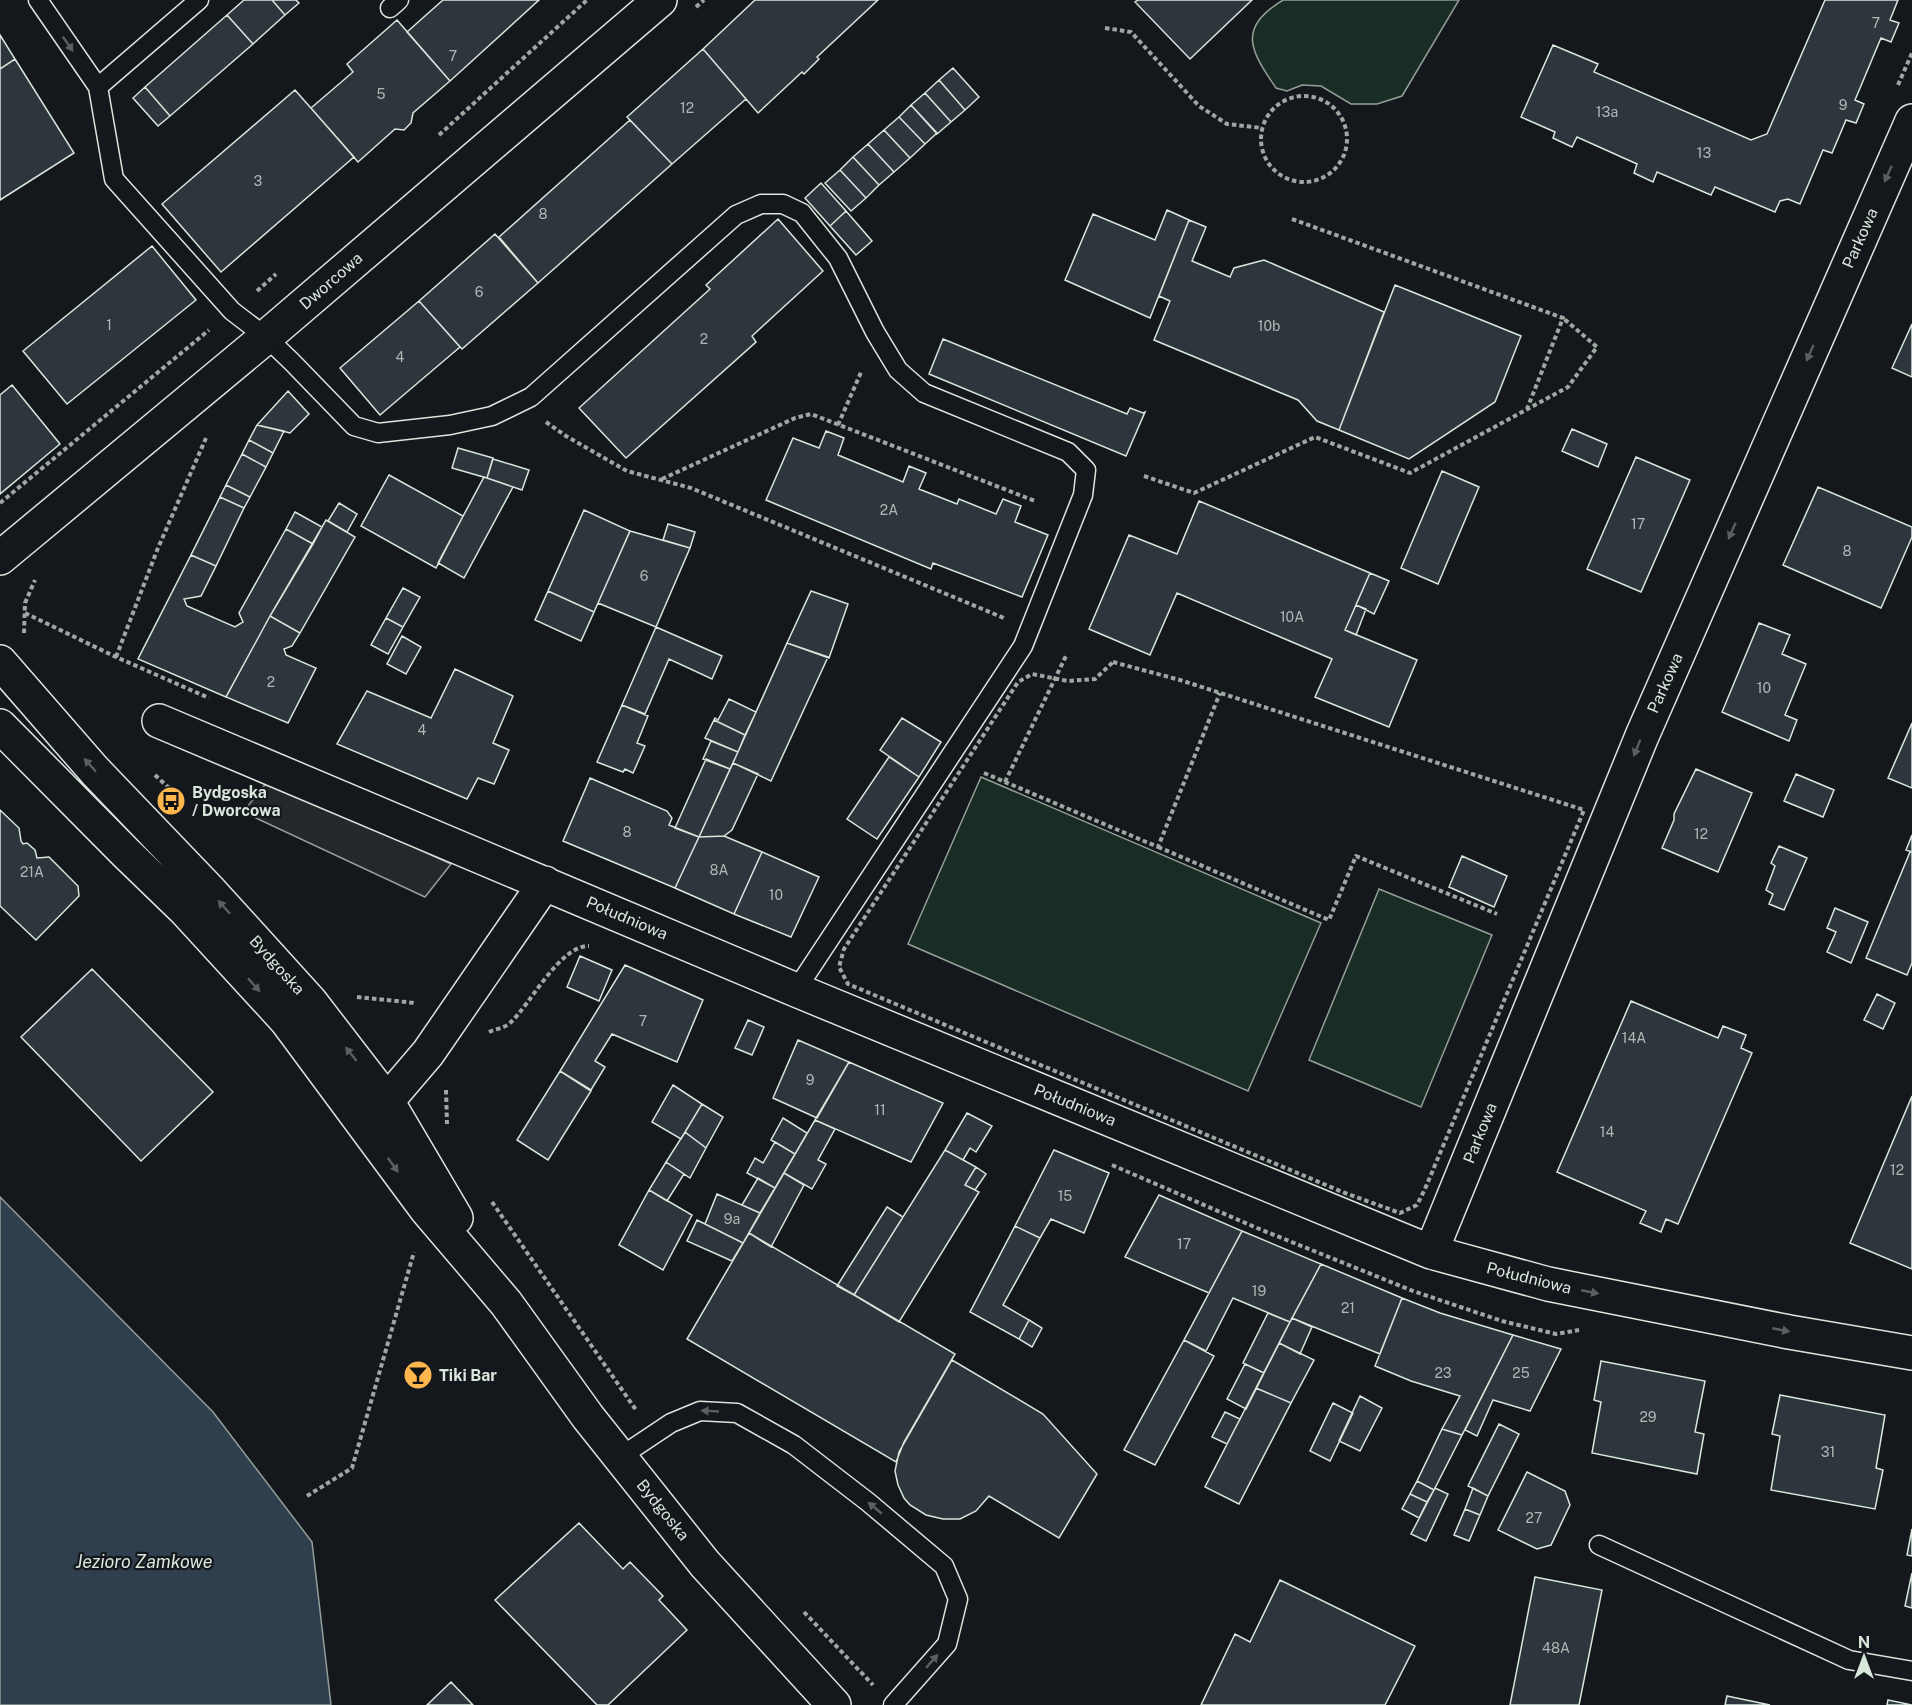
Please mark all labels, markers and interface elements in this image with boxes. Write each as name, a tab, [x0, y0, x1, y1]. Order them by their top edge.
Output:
house number: 7	[1872, 15, 1880, 31]
one-way arrow	[62, 35, 74, 51]
house number: 7	[449, 48, 457, 64]
house number: 5	[377, 86, 386, 102]
house number: 9	[1839, 97, 1848, 113]
house number: 12	[680, 100, 694, 116]
house number: 13a	[1596, 104, 1618, 120]
house number: 13	[1697, 145, 1711, 161]
one-way arrow	[1884, 166, 1893, 183]
house number: 3	[254, 173, 263, 189]
street label: Parkowa	[1838, 205, 1882, 271]
house number: 8	[538, 206, 548, 222]
street label: Dworcowa	[296, 248, 366, 314]
house number: 6	[475, 284, 484, 300]
house number: 1	[106, 317, 112, 333]
house number: 10b	[1258, 318, 1280, 334]
house number: 2	[700, 331, 708, 347]
one-way arrow	[1805, 344, 1815, 362]
house number: 4	[396, 349, 405, 365]
house number: 2A	[880, 502, 898, 518]
house number: 17	[1631, 516, 1645, 532]
one-way arrow	[1727, 523, 1736, 540]
house number: 8	[1842, 543, 1852, 559]
house number: 6	[640, 568, 649, 584]
house number: 10A	[1280, 609, 1304, 625]
street label: Parkowa	[1643, 650, 1687, 716]
house number: 2	[267, 674, 275, 690]
house number: 10	[1757, 680, 1771, 696]
house number: 4	[418, 722, 427, 738]
one-way arrow	[1632, 740, 1642, 758]
one-way arrow	[84, 758, 97, 773]
place label: Bydgoska / Dworcowa	[192, 783, 280, 820]
bus stop icon: Bydgoska / Dworcowa	[155, 785, 187, 817]
house number: 8	[622, 824, 632, 840]
house number: 12	[1694, 826, 1708, 842]
house number: 8A	[709, 862, 729, 878]
house number: 21A	[20, 864, 44, 880]
house number: 10	[769, 887, 783, 903]
street label: Południowa	[583, 892, 671, 944]
one-way arrow	[217, 899, 231, 914]
street label: Bydgoska	[246, 932, 308, 998]
one-way arrow	[247, 978, 261, 993]
house number: 7	[639, 1013, 647, 1029]
house number: 14A	[1622, 1030, 1646, 1046]
one-way arrow	[346, 1047, 358, 1062]
house number: 9	[806, 1072, 815, 1088]
street label: Południowa	[1031, 1080, 1119, 1130]
street label: Parkowa	[1459, 1100, 1501, 1166]
house number: 11	[874, 1102, 886, 1118]
house number: 14	[1600, 1124, 1614, 1140]
one-way arrow	[387, 1157, 399, 1172]
house number: 12	[1890, 1162, 1904, 1178]
house number: 15	[1058, 1188, 1072, 1204]
house number: 9a	[724, 1211, 740, 1227]
house number: 17	[1177, 1236, 1191, 1252]
street label: Południowa	[1485, 1258, 1573, 1298]
house number: 19	[1252, 1283, 1266, 1299]
one-way arrow	[1580, 1288, 1599, 1297]
house number: 21	[1341, 1300, 1355, 1316]
one-way arrow	[1772, 1326, 1791, 1335]
bar icon: Tiki Bar	[402, 1359, 434, 1391]
house number: 23	[1434, 1365, 1452, 1381]
house number: 25	[1512, 1365, 1530, 1381]
place label: Tiki Bar	[439, 1366, 497, 1385]
one-way arrow	[701, 1407, 720, 1416]
house number: 29	[1639, 1409, 1657, 1425]
house number: 31	[1821, 1444, 1835, 1460]
street label: Bydgoska	[633, 1476, 693, 1544]
one-way arrow	[867, 1502, 883, 1515]
house number: 27	[1526, 1510, 1542, 1526]
water label: Jezioro Zamkowe	[75, 1551, 213, 1572]
north arrow	[1834, 1627, 1894, 1687]
text: N	[1858, 1633, 1870, 1652]
house number: 48A	[1542, 1640, 1570, 1656]
one-way arrow	[925, 1654, 938, 1669]

